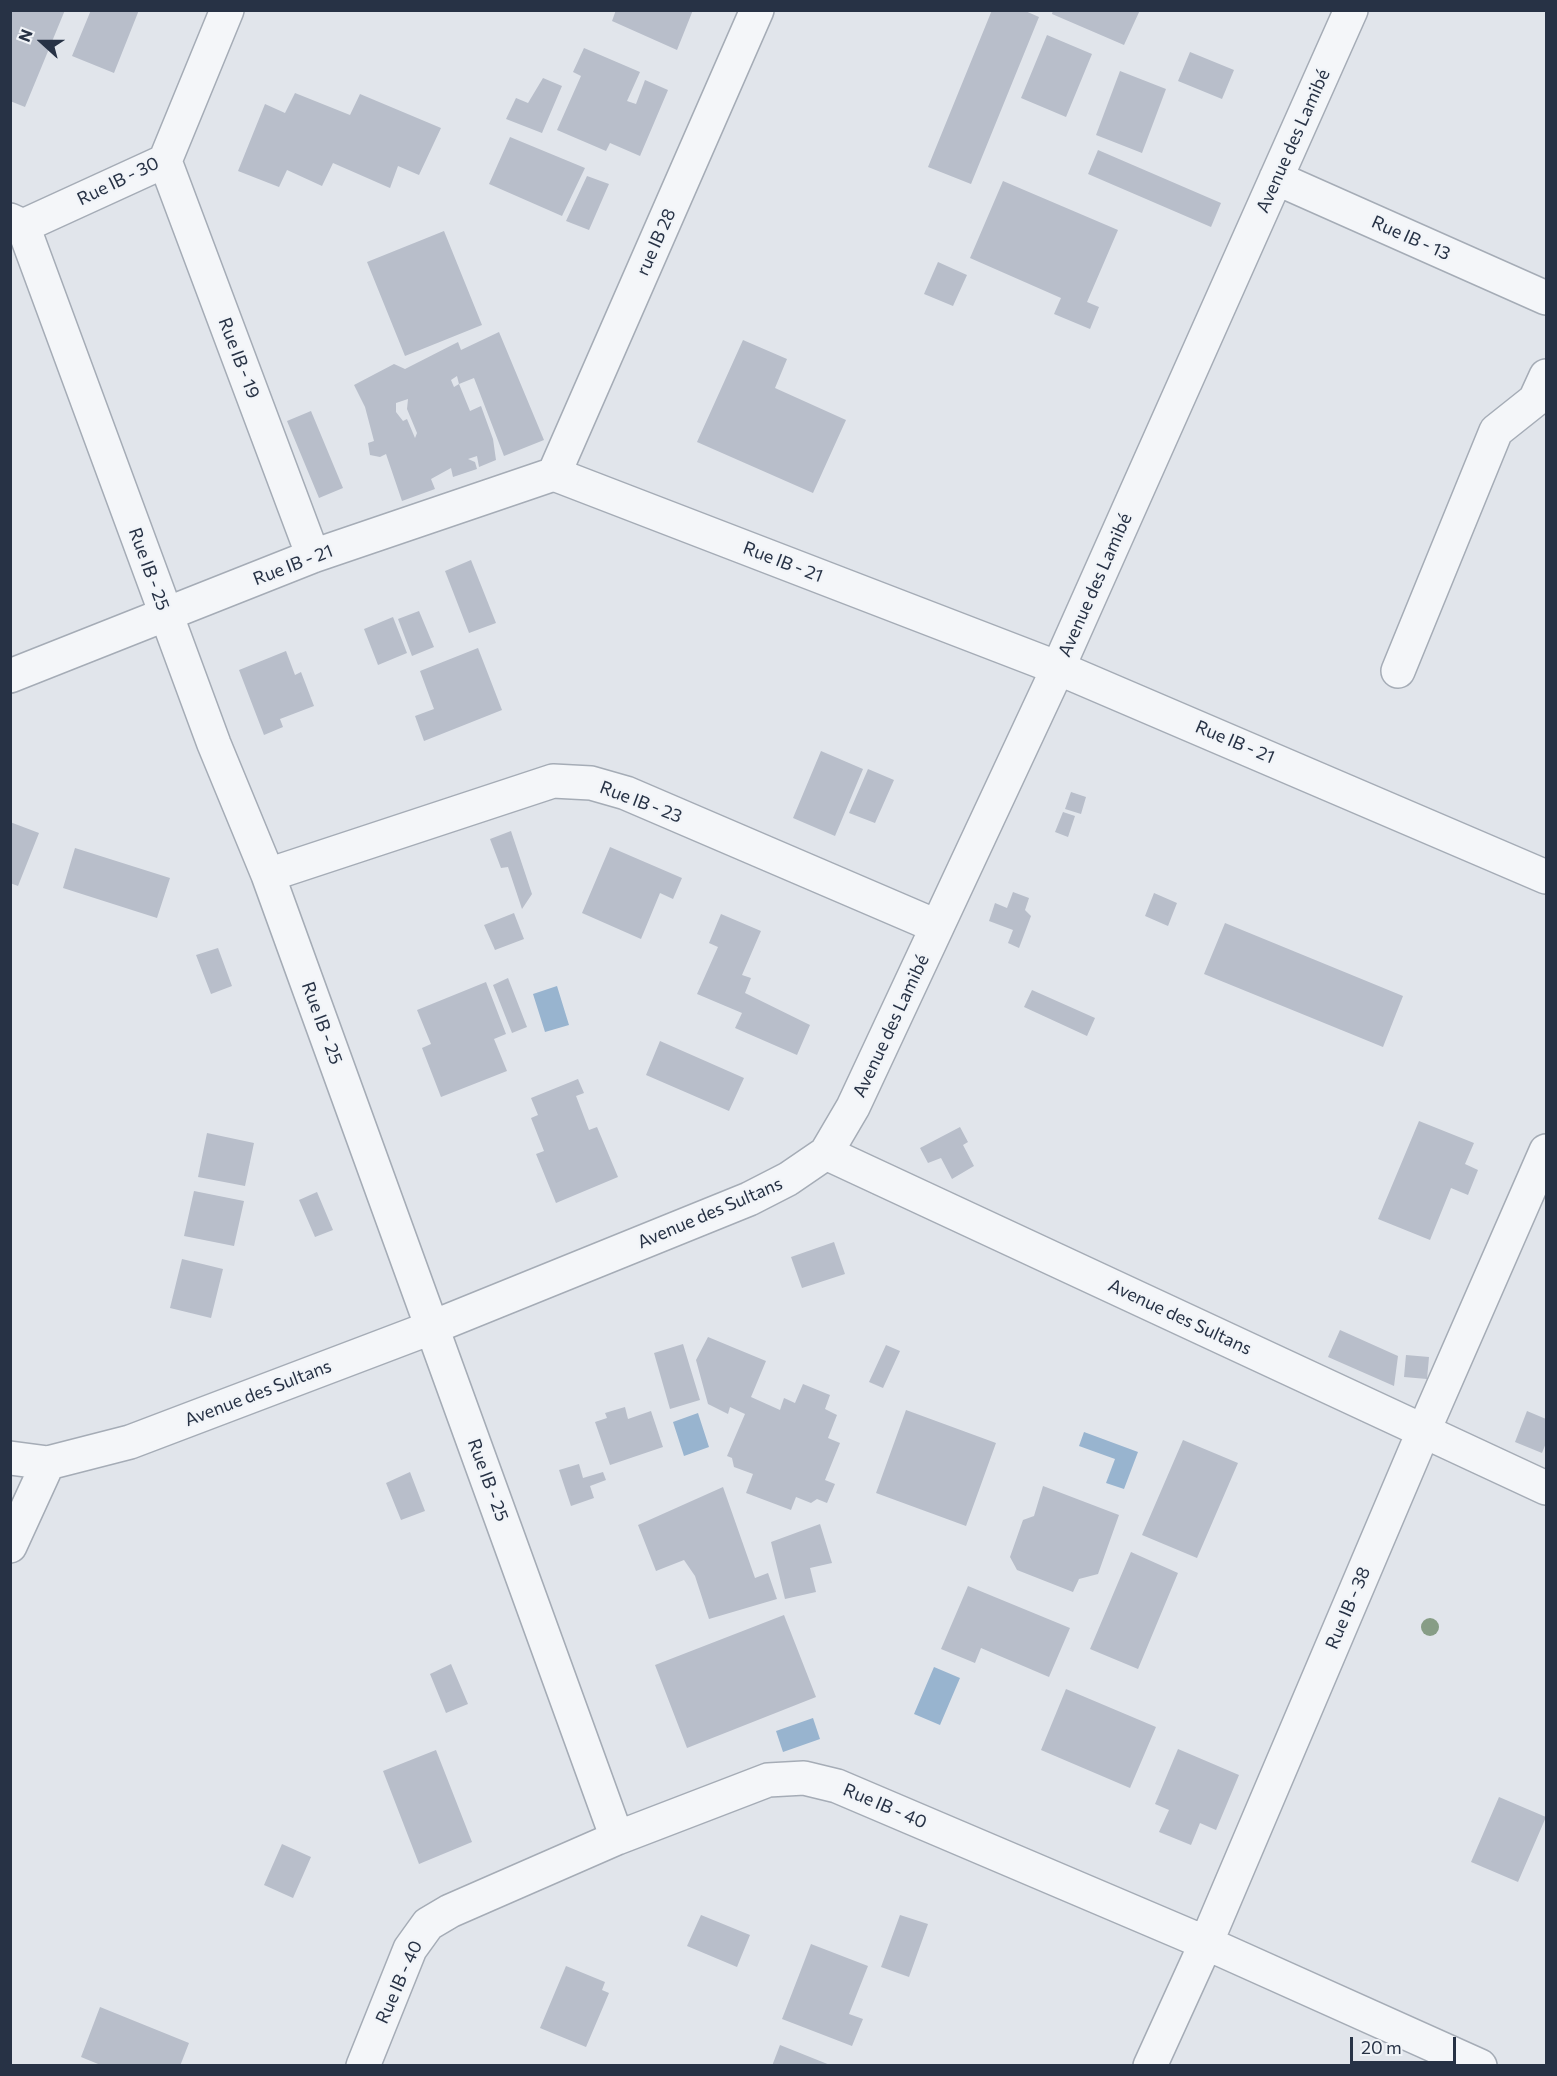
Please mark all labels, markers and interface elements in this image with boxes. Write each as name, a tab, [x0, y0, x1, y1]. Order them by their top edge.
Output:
north arrow	[12, 12, 72, 72]
text: N	[14, 26, 36, 44]
street label: Avenue des Lamibé	[1252, 66, 1334, 216]
street label: Rue IB - 30	[74, 152, 162, 210]
street label: rue IB 28	[632, 205, 680, 279]
street label: Rue IB - 13	[1368, 211, 1454, 265]
street label: Rue IB - 19	[214, 315, 264, 401]
street label: Avenue des Lamibé	[1054, 510, 1136, 660]
street label: Rue IB - 25	[124, 525, 174, 613]
street label: Rue IB - 21	[740, 537, 826, 587]
street label: Rue IB - 21	[250, 540, 336, 590]
street label: Rue IB - 21	[1192, 716, 1278, 768]
street label: Rue IB - 23	[597, 776, 685, 828]
street label: Avenue des Lamibé	[848, 951, 934, 1101]
street label: Rue IB - 25	[297, 979, 347, 1067]
street label: Avenue des Sultans	[634, 1173, 786, 1253]
street label: Avenue des Sultans	[1105, 1274, 1255, 1360]
street label: Avenue des Sultans	[182, 1355, 334, 1431]
street label: Rue IB - 25	[463, 1436, 513, 1524]
street label: Rue IB - 38	[1321, 1564, 1375, 1652]
street label: Rue IB - 40	[840, 1779, 930, 1833]
street label: Rue IB - 40	[371, 1937, 427, 2027]
scale bar	[1353, 2025, 1460, 2063]
text: 20 m	[1361, 2036, 1402, 2058]

